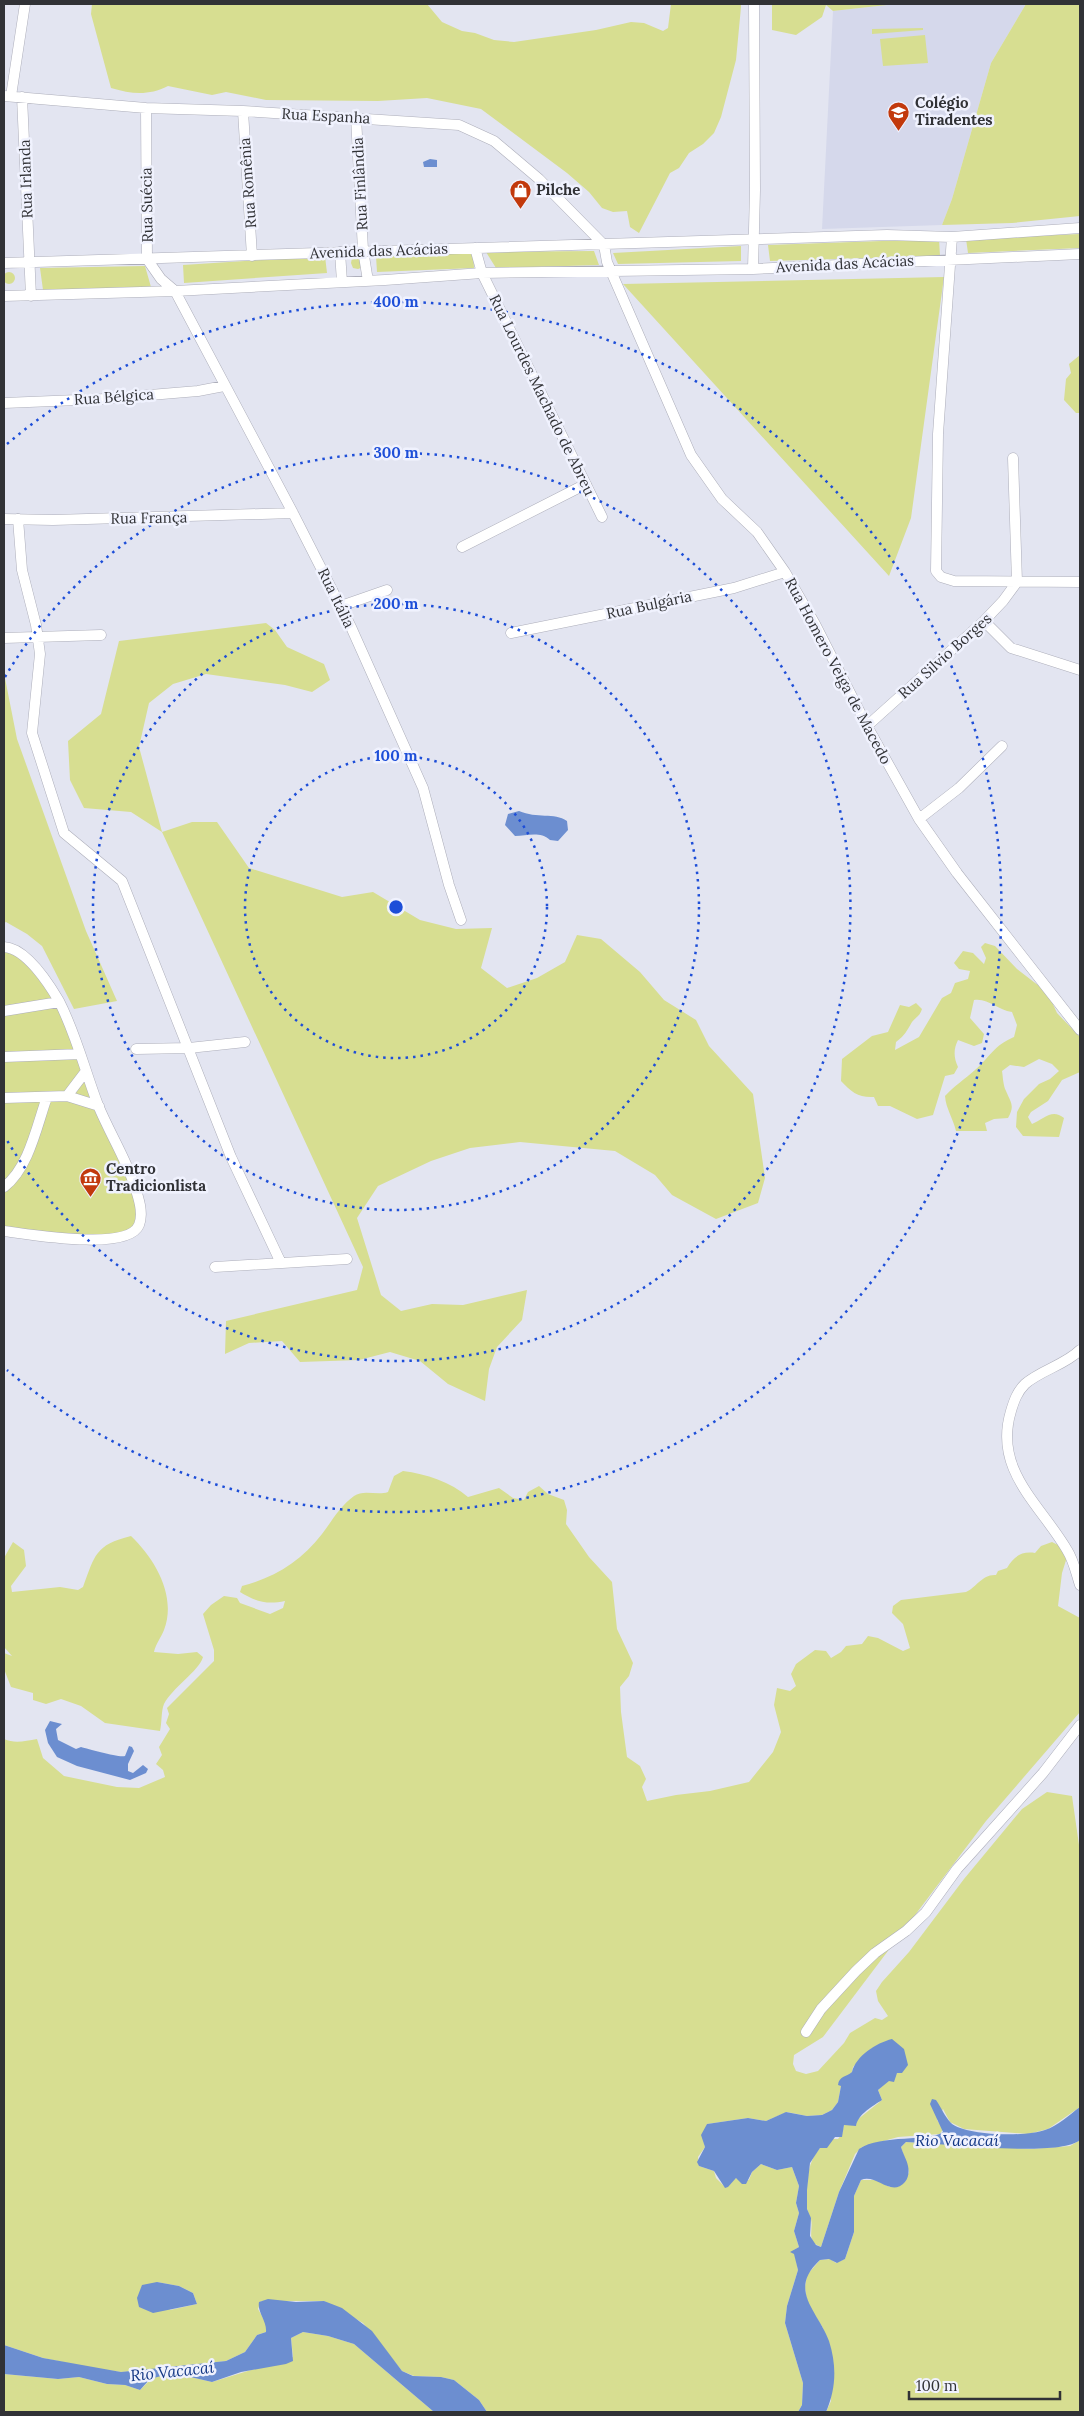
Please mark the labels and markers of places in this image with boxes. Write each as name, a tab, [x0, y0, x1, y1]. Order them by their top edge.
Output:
place label: Colégio Tiradentes	[915, 93, 993, 129]
school or university icon: Colégio Tiradentes	[887, 100, 911, 131]
shop icon: Pilche	[508, 178, 532, 209]
place label: Pilche	[536, 180, 580, 199]
centre of rings	[387, 898, 405, 916]
place label: Centro Tradicionlista	[106, 1159, 206, 1195]
museum icon: Centro Tradicionlista	[78, 1166, 102, 1197]

